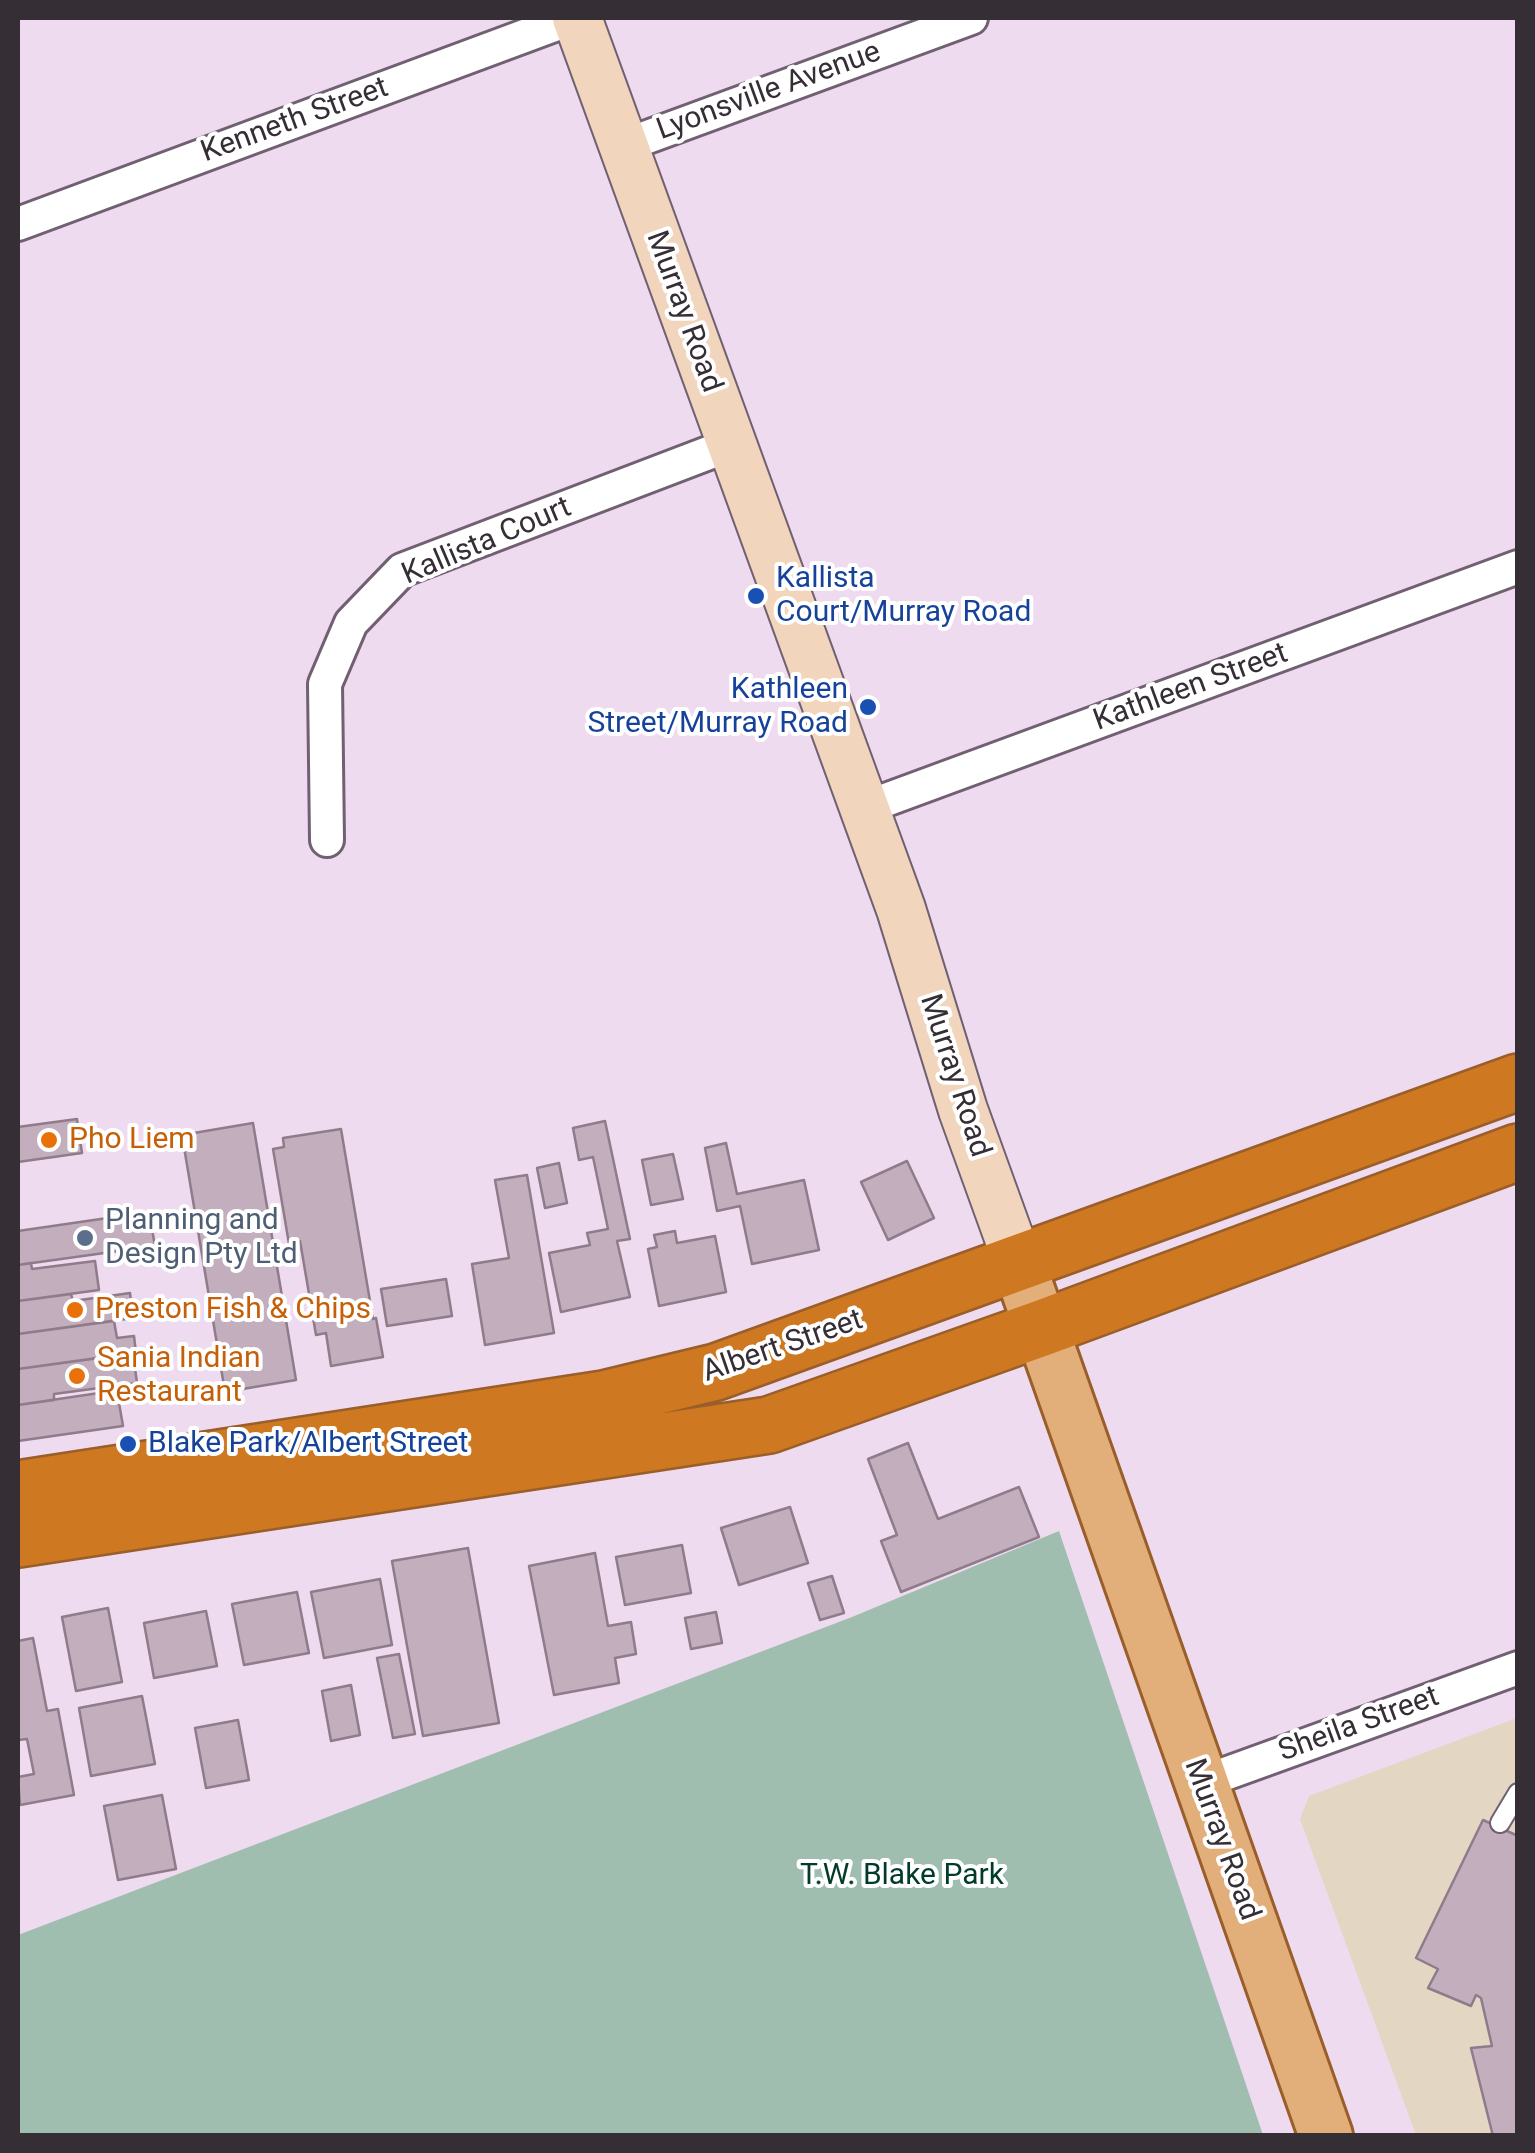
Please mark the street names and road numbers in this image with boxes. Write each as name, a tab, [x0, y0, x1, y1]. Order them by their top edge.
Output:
street label: Lyonsville Avenue	[652, 35, 886, 149]
street label: Kenneth Street	[197, 71, 393, 171]
street label: Murray Road	[637, 226, 729, 398]
street label: Kallista Court	[397, 490, 577, 594]
street label: Kathleen Street	[1089, 636, 1293, 740]
street label: Murray Road	[911, 990, 997, 1162]
street label: Albert Street	[698, 1303, 868, 1391]
street label: Sheila Street	[1274, 1679, 1444, 1771]
street label: Murray Road	[1175, 1754, 1267, 1926]

